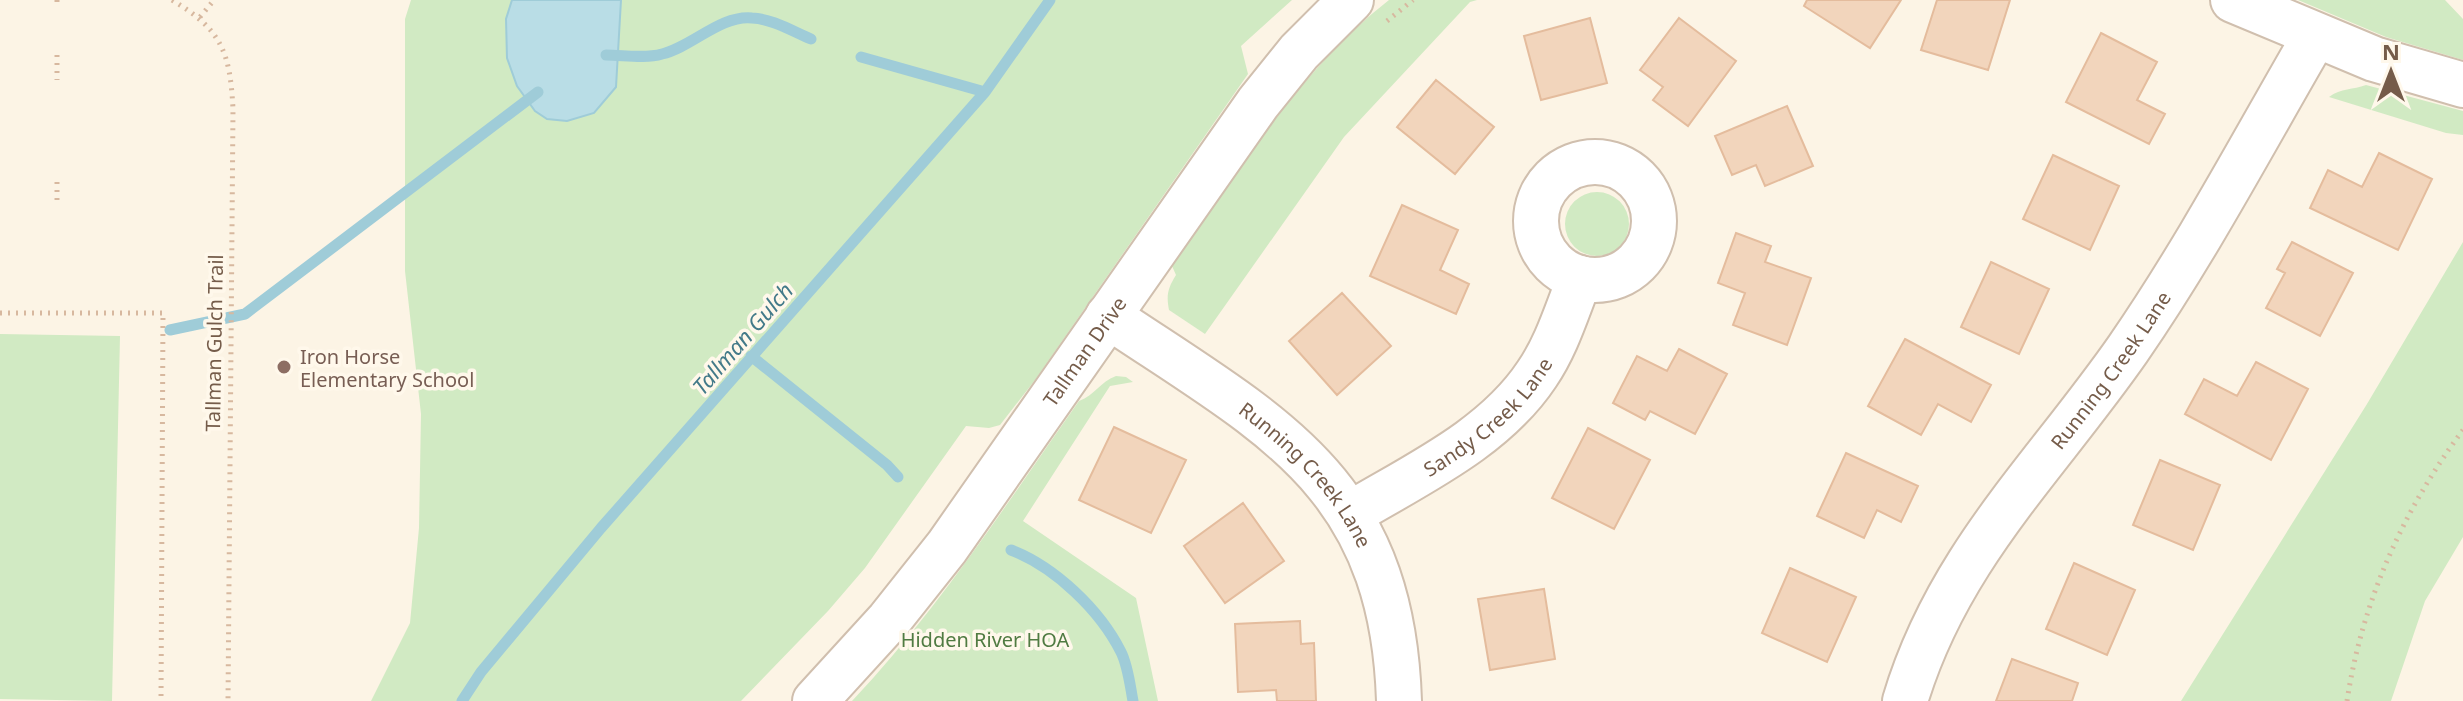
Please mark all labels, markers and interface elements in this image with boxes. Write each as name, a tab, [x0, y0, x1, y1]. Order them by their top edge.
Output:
north arrow	[2351, 32, 2431, 112]
text: N	[2382, 36, 2400, 66]
street label: Tallman Gulch Trail	[199, 254, 229, 432]
water label: Tallman Gulch	[685, 276, 799, 400]
street label: Running Creek Lane	[2044, 286, 2176, 455]
street label: Tallman Drive	[1036, 291, 1132, 411]
place label: Iron Horse Elementary School	[300, 343, 474, 393]
street label: Sandy Creek Lane	[1418, 352, 1558, 482]
marker: Iron Horse Elementary School	[275, 358, 293, 376]
street label: Running Creek Lane	[1234, 395, 1378, 552]
park label: Hidden River HOA	[901, 626, 1070, 653]

